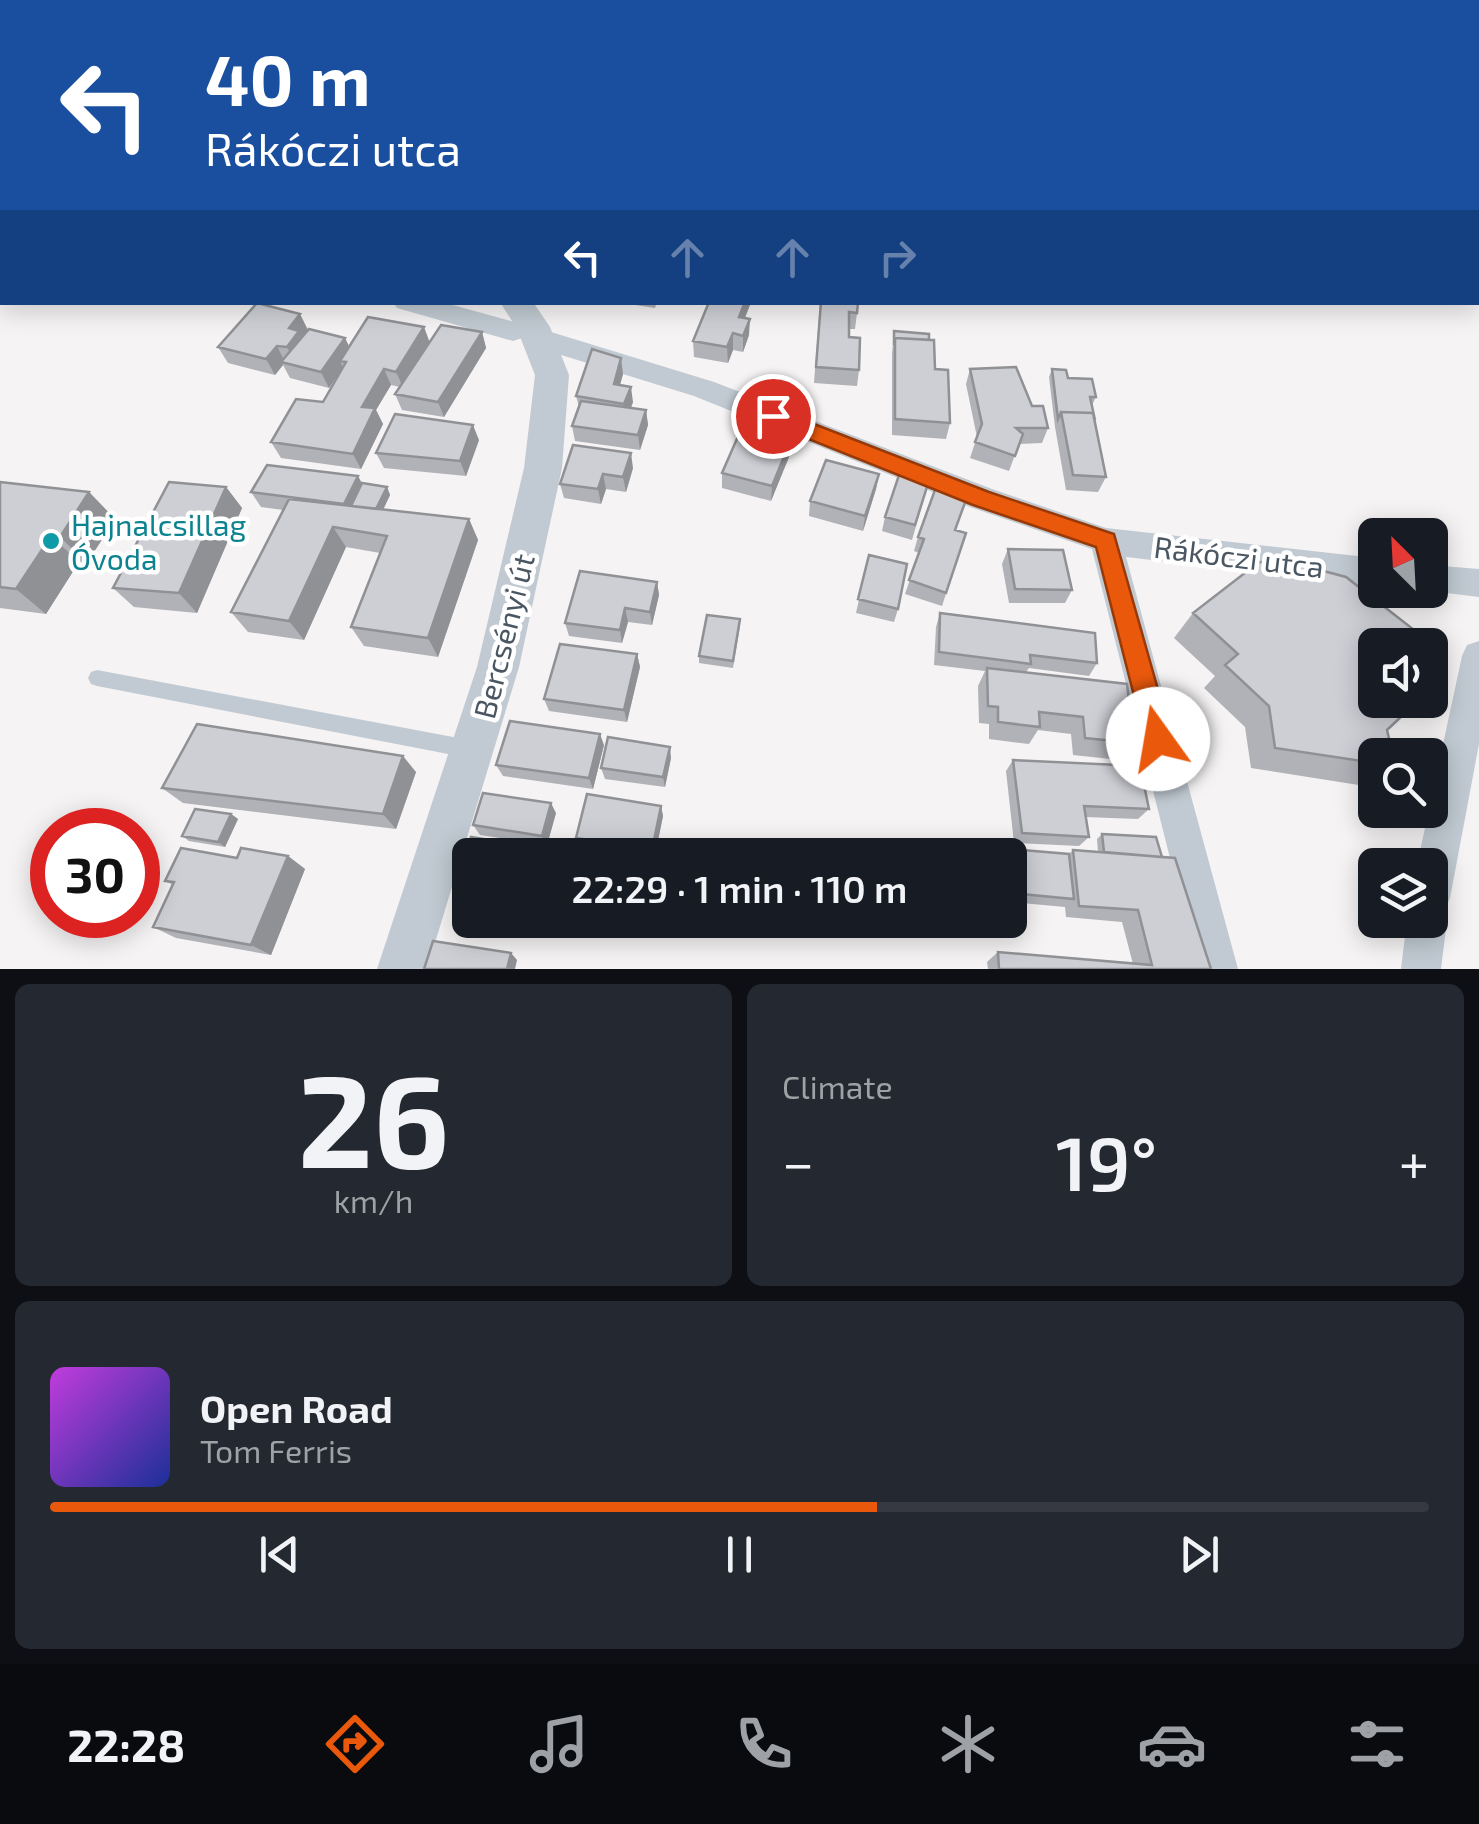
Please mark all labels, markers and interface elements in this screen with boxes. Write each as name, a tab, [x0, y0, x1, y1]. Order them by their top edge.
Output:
text: 40 m	[205, 36, 371, 120]
icon: left	[40, 40, 170, 170]
text: Rákóczi utca	[205, 121, 461, 175]
icon: left	[555, 230, 610, 285]
icon: ahead	[660, 230, 715, 285]
icon: ahead	[765, 230, 820, 285]
icon: right	[870, 230, 925, 285]
pin	[731, 374, 816, 459]
icon: arrive	[746, 389, 801, 444]
place label: Hajnalcsillag Óvoda	[71, 506, 246, 576]
north arrow	[1358, 518, 1448, 608]
map controls	[1358, 518, 1448, 938]
street label: Rákóczi utca	[1152, 528, 1326, 584]
marker: Hajnalcsillag Óvoda	[40, 530, 62, 552]
street label: Bercsényi út	[465, 550, 541, 722]
button: sound	[1358, 628, 1448, 718]
position arrow	[1106, 687, 1210, 791]
button: search	[1358, 738, 1448, 828]
speed limit sign: 30	[30, 808, 160, 938]
button: layers	[1358, 848, 1448, 938]
text: 22:29 · 1 min · 110 m	[572, 865, 907, 911]
text: 26	[297, 1038, 450, 1194]
text: Climate	[782, 1067, 893, 1105]
text: 19°	[1056, 1116, 1157, 1206]
text: −	[782, 1128, 814, 1194]
text: +	[1399, 1128, 1429, 1194]
text: km/h	[334, 1181, 413, 1219]
text: Open Road	[200, 1385, 393, 1431]
text: Tom Ferris	[200, 1431, 352, 1469]
icon: previous	[252, 1527, 307, 1582]
icon: pause	[712, 1527, 767, 1582]
icon: next	[1172, 1527, 1227, 1582]
icon: directions	[320, 1709, 390, 1779]
icon: music	[524, 1709, 594, 1779]
icon: phone	[729, 1709, 799, 1779]
icon: climate	[933, 1709, 1003, 1779]
icon: car	[1137, 1709, 1207, 1779]
icon: filters	[1342, 1709, 1412, 1779]
text: 22:28	[67, 1717, 185, 1771]

